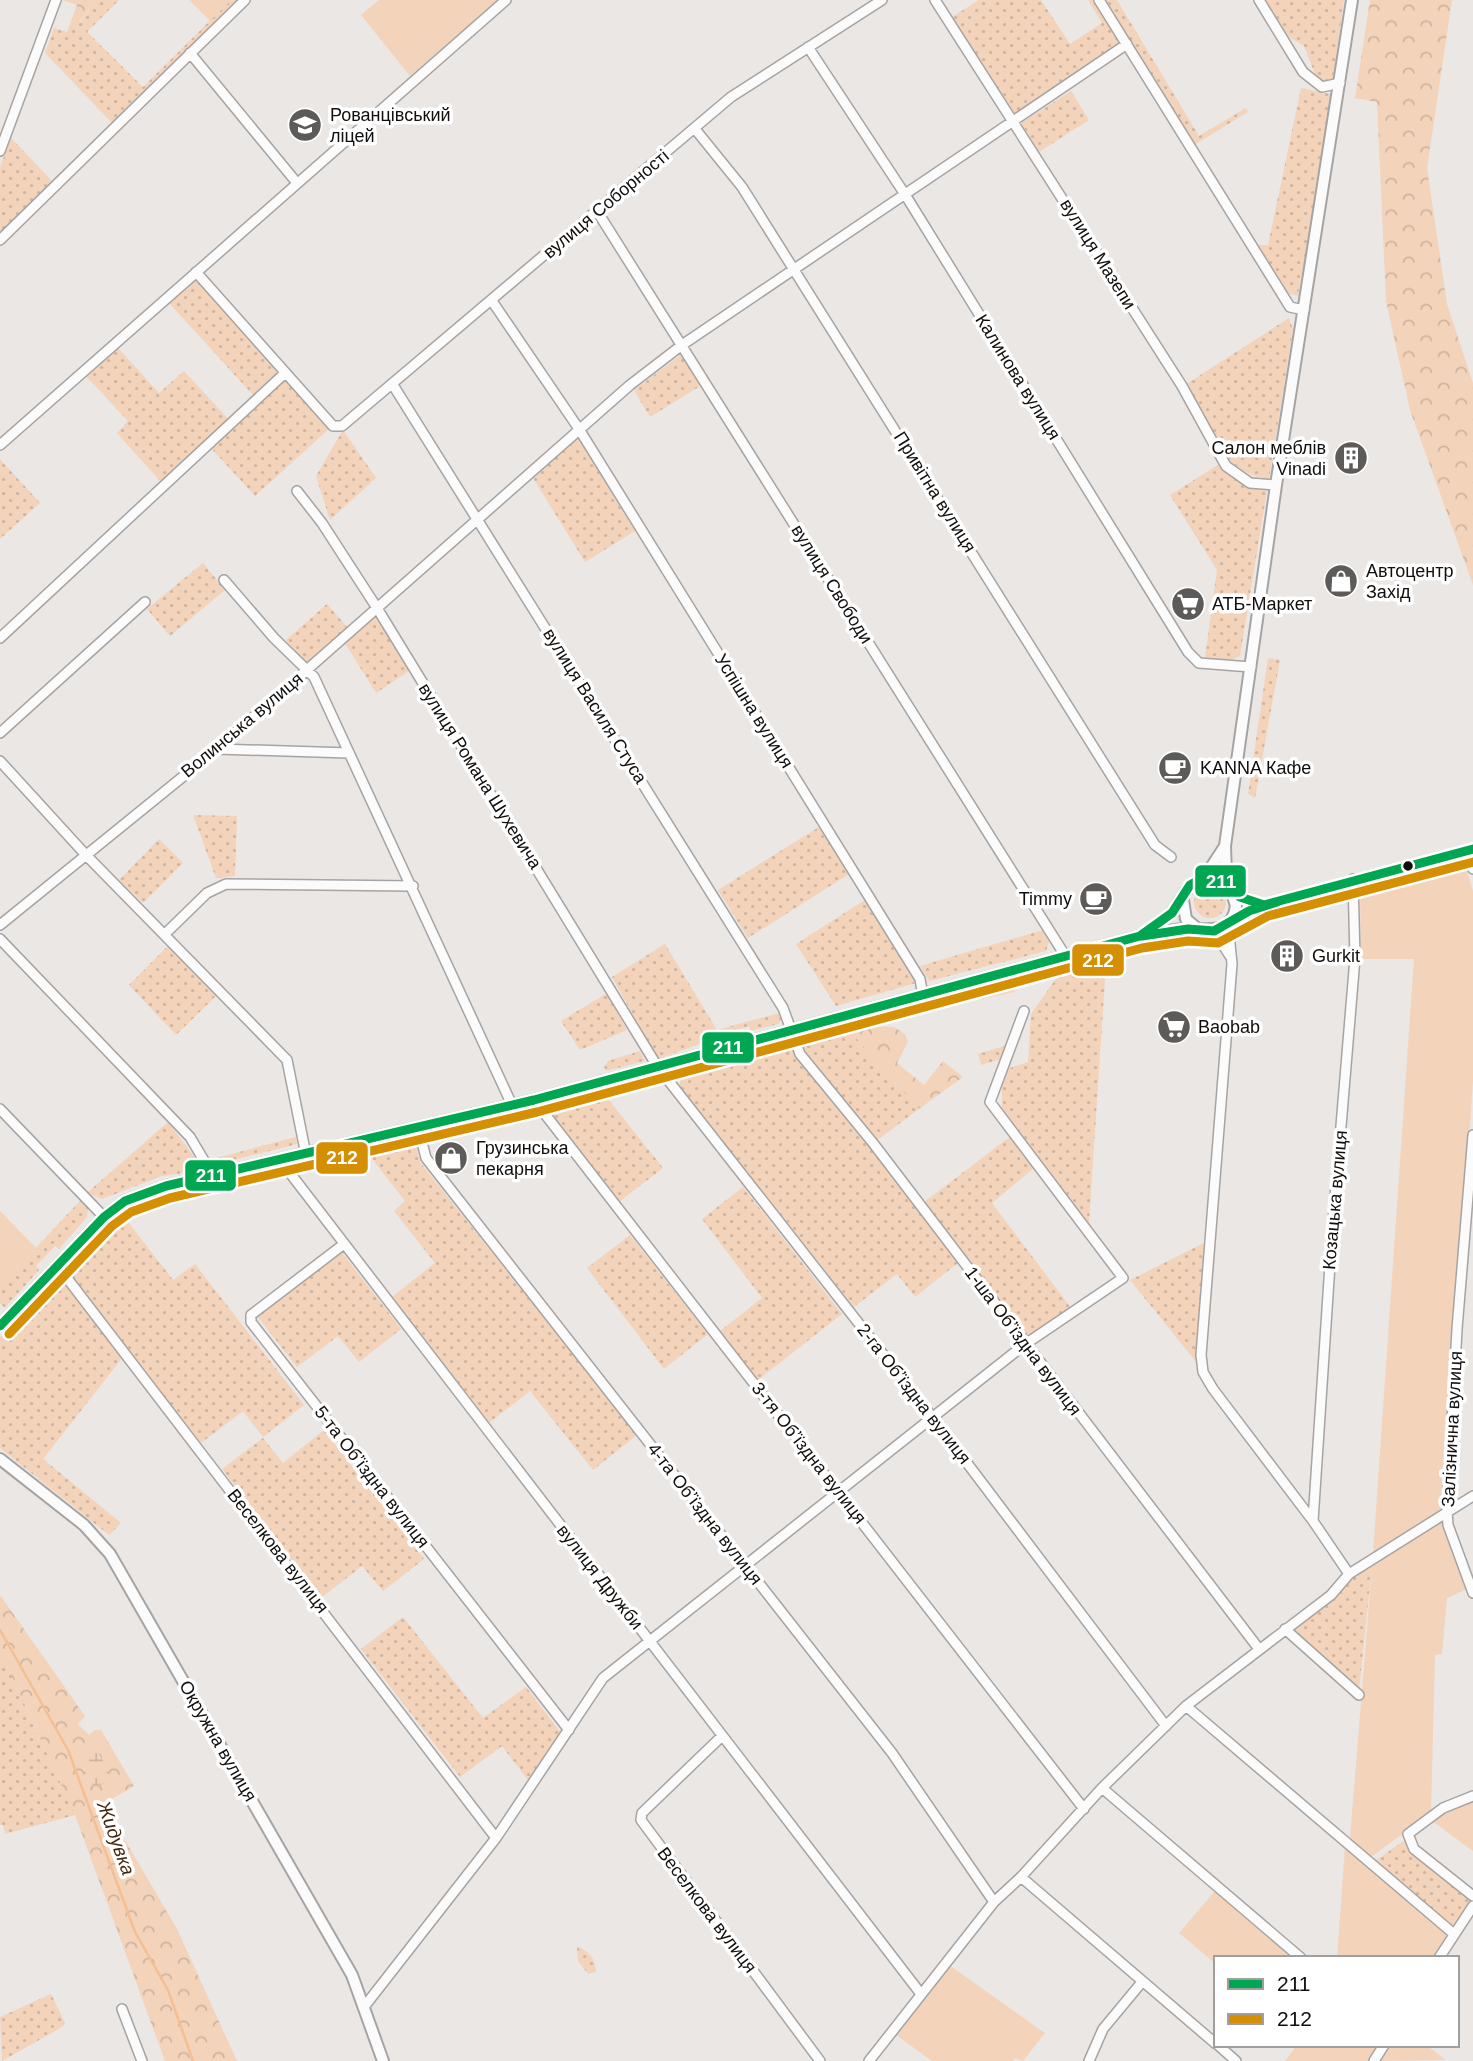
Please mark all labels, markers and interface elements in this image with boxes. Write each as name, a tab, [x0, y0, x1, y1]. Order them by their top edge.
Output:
place label: Рованцівський ліцей	[330, 105, 451, 146]
school or university icon: Рованцівський ліцей	[286, 106, 324, 144]
street label: вулиця Соборності	[539, 146, 673, 262]
street label: вулиця Мазепи	[1056, 195, 1140, 313]
street label: Калинова вулиця	[971, 311, 1065, 443]
street label: Привітна вулиця	[890, 428, 980, 556]
place label: Салон меблів Vinadi	[1211, 438, 1326, 479]
building icon: Салон меблів Vinadi	[1332, 439, 1370, 477]
street label: вулиця Свободи	[787, 521, 877, 647]
place label: Автоцентр Захід	[1366, 561, 1454, 602]
shop icon: Автоцентр Захід	[1322, 562, 1360, 600]
supermarket icon: АТБ-Маркет	[1169, 585, 1207, 623]
place label: АТБ-Маркет	[1212, 594, 1312, 614]
street label: вулиця Василя Стуса	[539, 625, 651, 788]
street label: Успішна вулиця	[711, 650, 797, 772]
street label: Волинська вулиця	[177, 668, 307, 782]
street label: вулиця Романа Шухевича	[414, 679, 546, 873]
cafe icon: KANNA Кафе	[1156, 749, 1194, 787]
place label: KANNA Кафе	[1200, 758, 1311, 778]
unlabelled marker	[1401, 859, 1415, 873]
line badge: 211	[1194, 864, 1247, 898]
text: 211	[1206, 871, 1237, 892]
cafe icon: Timmy	[1077, 880, 1115, 918]
place label: Timmy	[1019, 889, 1072, 909]
building icon: Gurkit	[1268, 937, 1306, 975]
line badge: 212	[1071, 943, 1125, 977]
place label: Gurkit	[1312, 946, 1360, 966]
text: 212	[1082, 950, 1114, 971]
supermarket icon: Baobab	[1155, 1008, 1193, 1046]
place label: Baobab	[1198, 1017, 1260, 1037]
line badge: 211	[701, 1031, 755, 1064]
text: 211	[713, 1037, 744, 1058]
street label: Козацька вулиця	[1319, 1129, 1351, 1271]
place label: Грузинська пекарня	[476, 1138, 569, 1179]
shop icon: Грузинська пекарня	[432, 1139, 470, 1177]
line badge: 212	[315, 1141, 369, 1175]
text: 212	[326, 1147, 358, 1168]
line badge: 211	[184, 1159, 237, 1192]
text: 211	[196, 1165, 227, 1186]
street label: 1-ша Обʼїздна вулиця	[961, 1263, 1085, 1419]
street label: 2-га Обʼїздна вулиця	[853, 1320, 975, 1468]
street label: Залізнична вулиця	[1438, 1350, 1466, 1508]
street label: 3-тя Обʼїздна вулиця	[748, 1378, 870, 1528]
street label: 5-та Обʼїздна вулиця	[311, 1402, 433, 1552]
street label: 4-та Обʼїздна вулиця	[644, 1439, 766, 1589]
street label: Веселкова вулиця	[223, 1485, 333, 1617]
street label: вулиця Дружби	[553, 1521, 647, 1633]
street label: Окружна вулиця	[175, 1677, 261, 1805]
water label: Жидувка	[93, 1797, 139, 1878]
street label: Веселкова вулиця	[653, 1843, 761, 1977]
legend	[1214, 1956, 1459, 2047]
text: 211	[1277, 1972, 1310, 1995]
text: 212	[1277, 2007, 1312, 2030]

